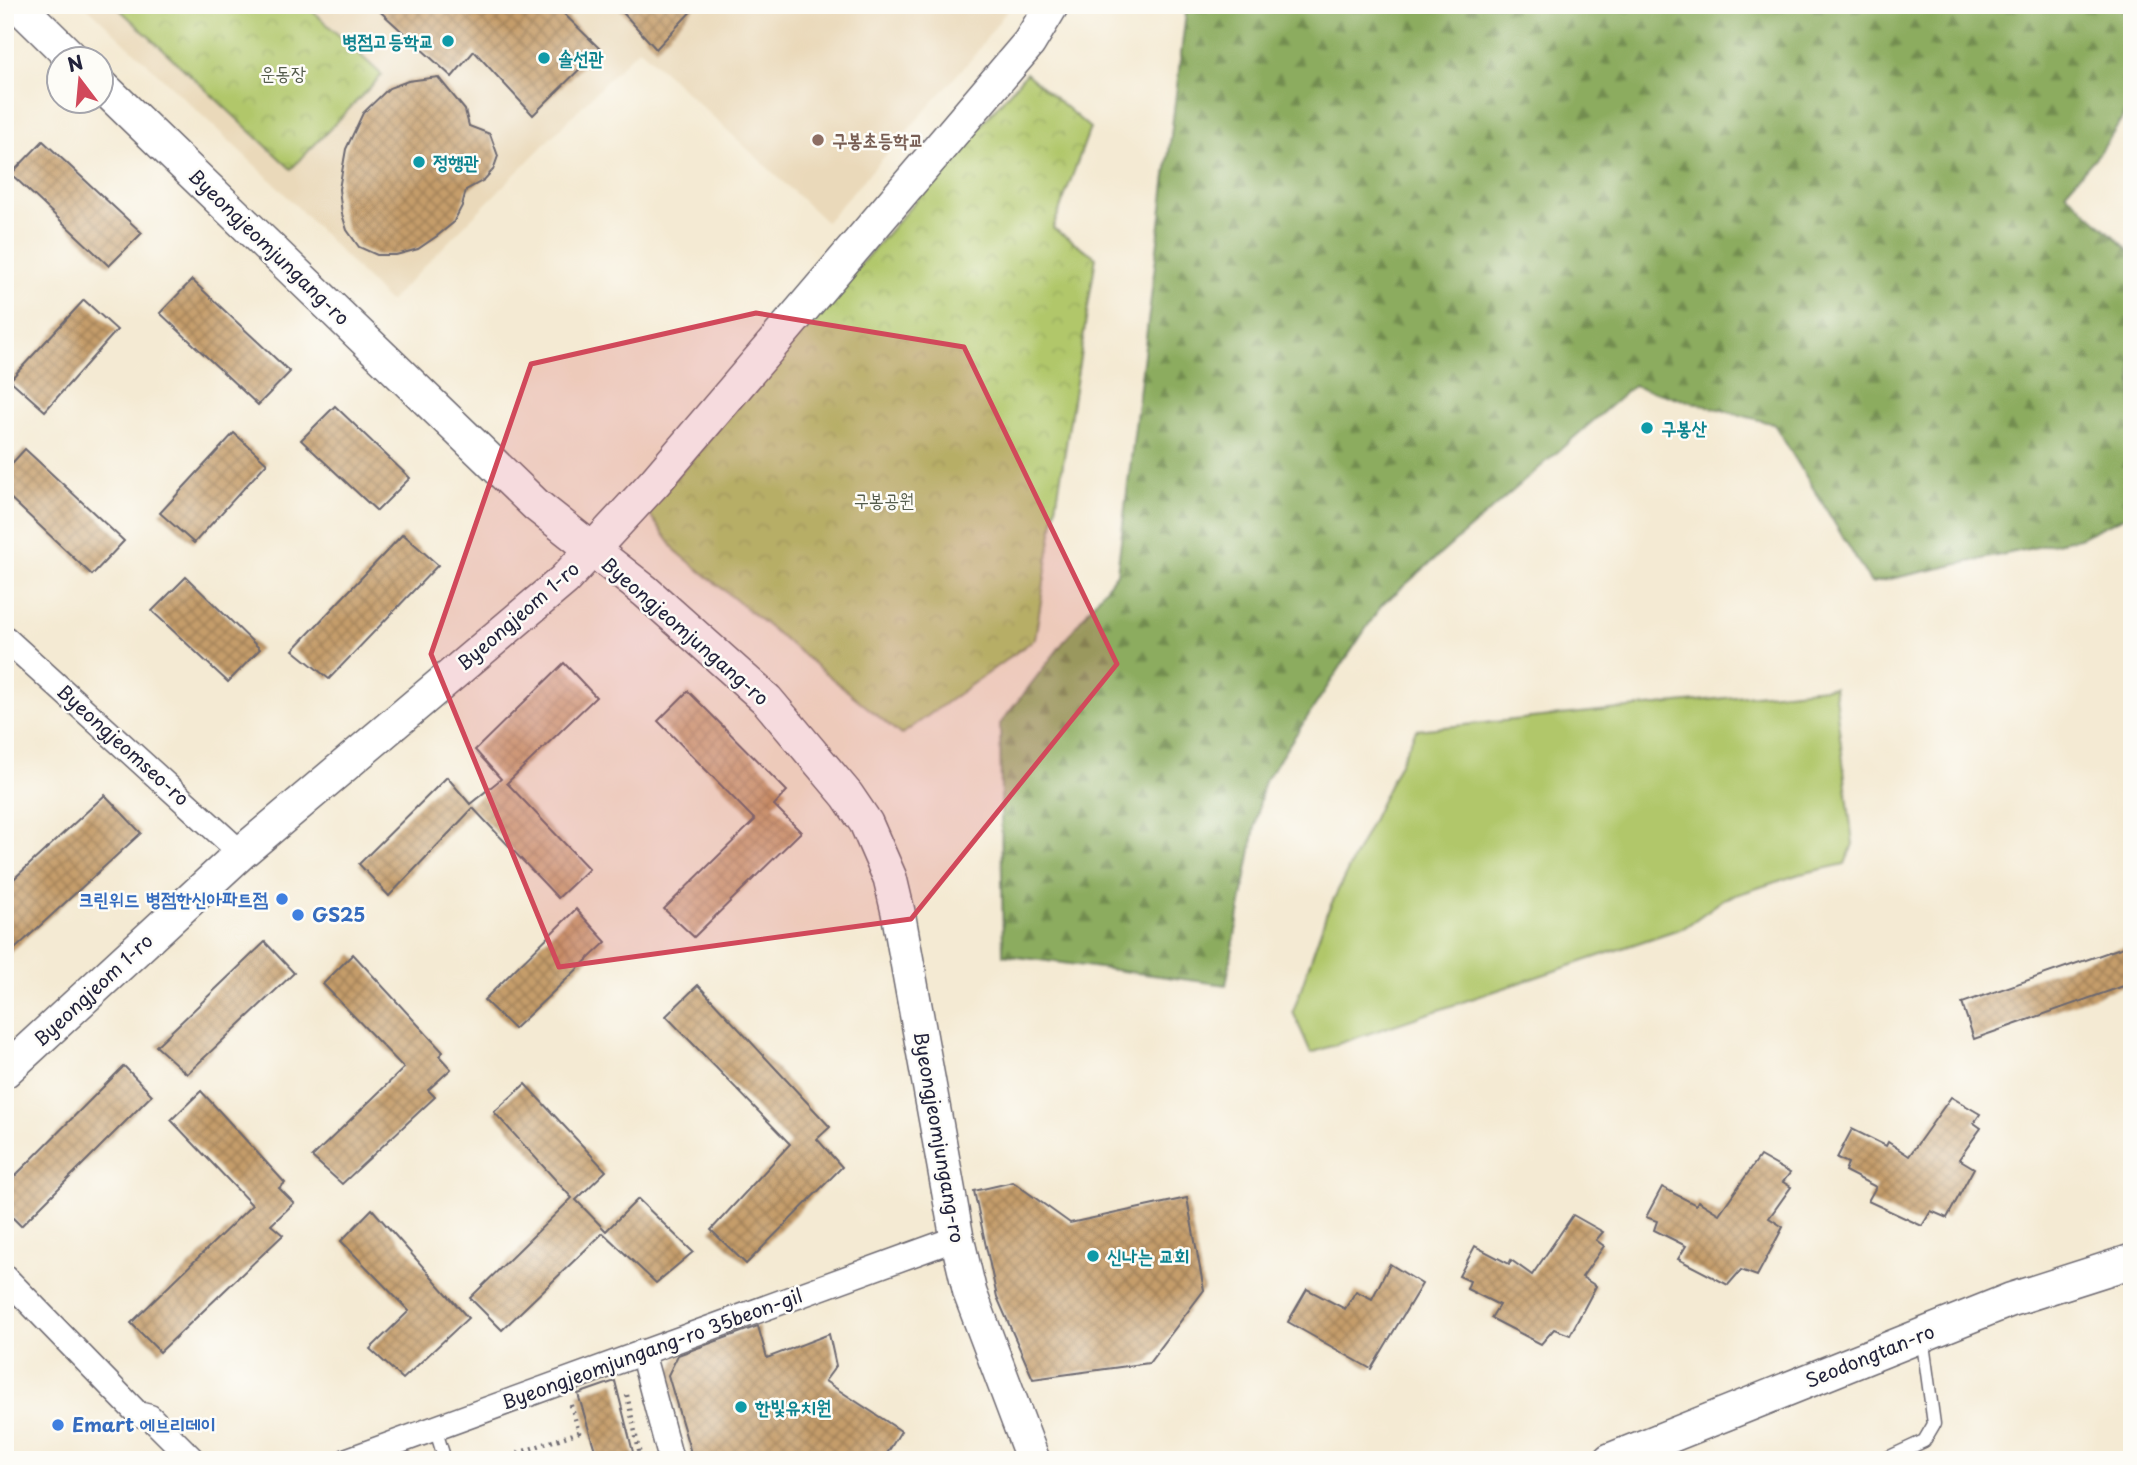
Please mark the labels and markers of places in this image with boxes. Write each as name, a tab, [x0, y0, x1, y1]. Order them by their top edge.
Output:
place label: 병점고등학교	[342, 26, 434, 54]
marker: 병점고등학교	[440, 33, 456, 49]
place label: 솔선관	[558, 43, 605, 71]
marker: 솔선관	[536, 50, 552, 66]
place label: 구봉초등학교	[832, 125, 924, 153]
marker: 구봉초등학교	[810, 132, 826, 148]
place label: 정행관	[433, 147, 480, 175]
marker: 정행관	[411, 154, 427, 170]
place label: 구봉산	[1661, 413, 1708, 441]
marker: 구봉산	[1639, 420, 1655, 436]
place label: 크린위드 병점한신아파트점	[78, 884, 269, 912]
marker: 크린위드 병점한신아파트점	[274, 891, 290, 907]
place label: GS25	[312, 900, 365, 928]
marker: GS25	[290, 907, 306, 923]
place label: 신나는 교회	[1107, 1241, 1190, 1269]
marker: 신나는 교회	[1085, 1248, 1101, 1264]
place label: 한빛유치원	[754, 1392, 831, 1420]
marker: 한빛유치원	[733, 1399, 749, 1415]
place label: Emart 에브리데이	[72, 1410, 216, 1438]
marker: Emart 에브리데이	[50, 1417, 66, 1433]

